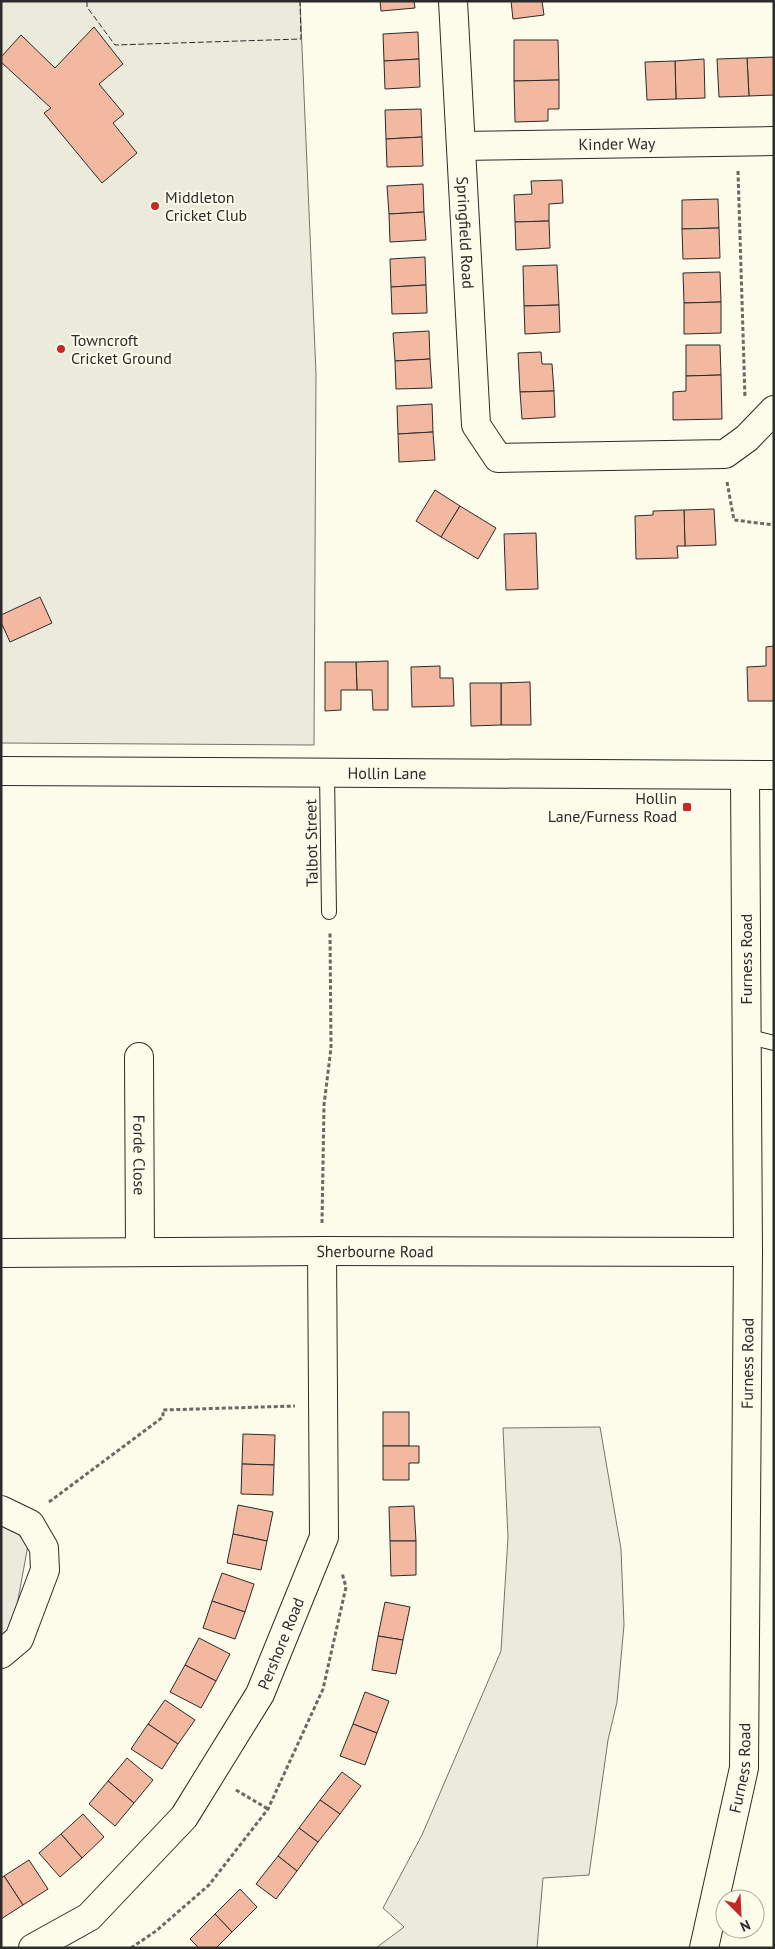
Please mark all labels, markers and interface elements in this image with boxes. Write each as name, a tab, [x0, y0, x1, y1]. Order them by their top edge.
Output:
street label: Kinder Way	[578, 133, 656, 154]
street label: Springfield Road	[453, 176, 479, 289]
place label: Middleton Cricket Club	[165, 187, 247, 225]
marker: Middleton Cricket Club	[149, 200, 161, 212]
place label: Towncroft Cricket Ground	[71, 330, 172, 368]
marker: Towncroft Cricket Ground	[55, 343, 67, 355]
street label: Hollin Lane	[348, 763, 426, 783]
place label: Hollin Lane/Furness Road	[548, 788, 677, 826]
street label: Talbot Street	[300, 798, 322, 887]
marker: Hollin Lane/Furness Road	[681, 801, 693, 813]
street label: Furness Road	[736, 914, 756, 1004]
street label: Forde Close	[129, 1115, 150, 1195]
street label: Sherbourne Road	[316, 1241, 434, 1261]
street label: Furness Road	[737, 1318, 757, 1409]
street label: Pershore Road	[253, 1594, 308, 1693]
street label: Furness Road	[724, 1723, 754, 1815]
north arrow	[715, 1889, 765, 1939]
text: N	[737, 1916, 753, 1936]

